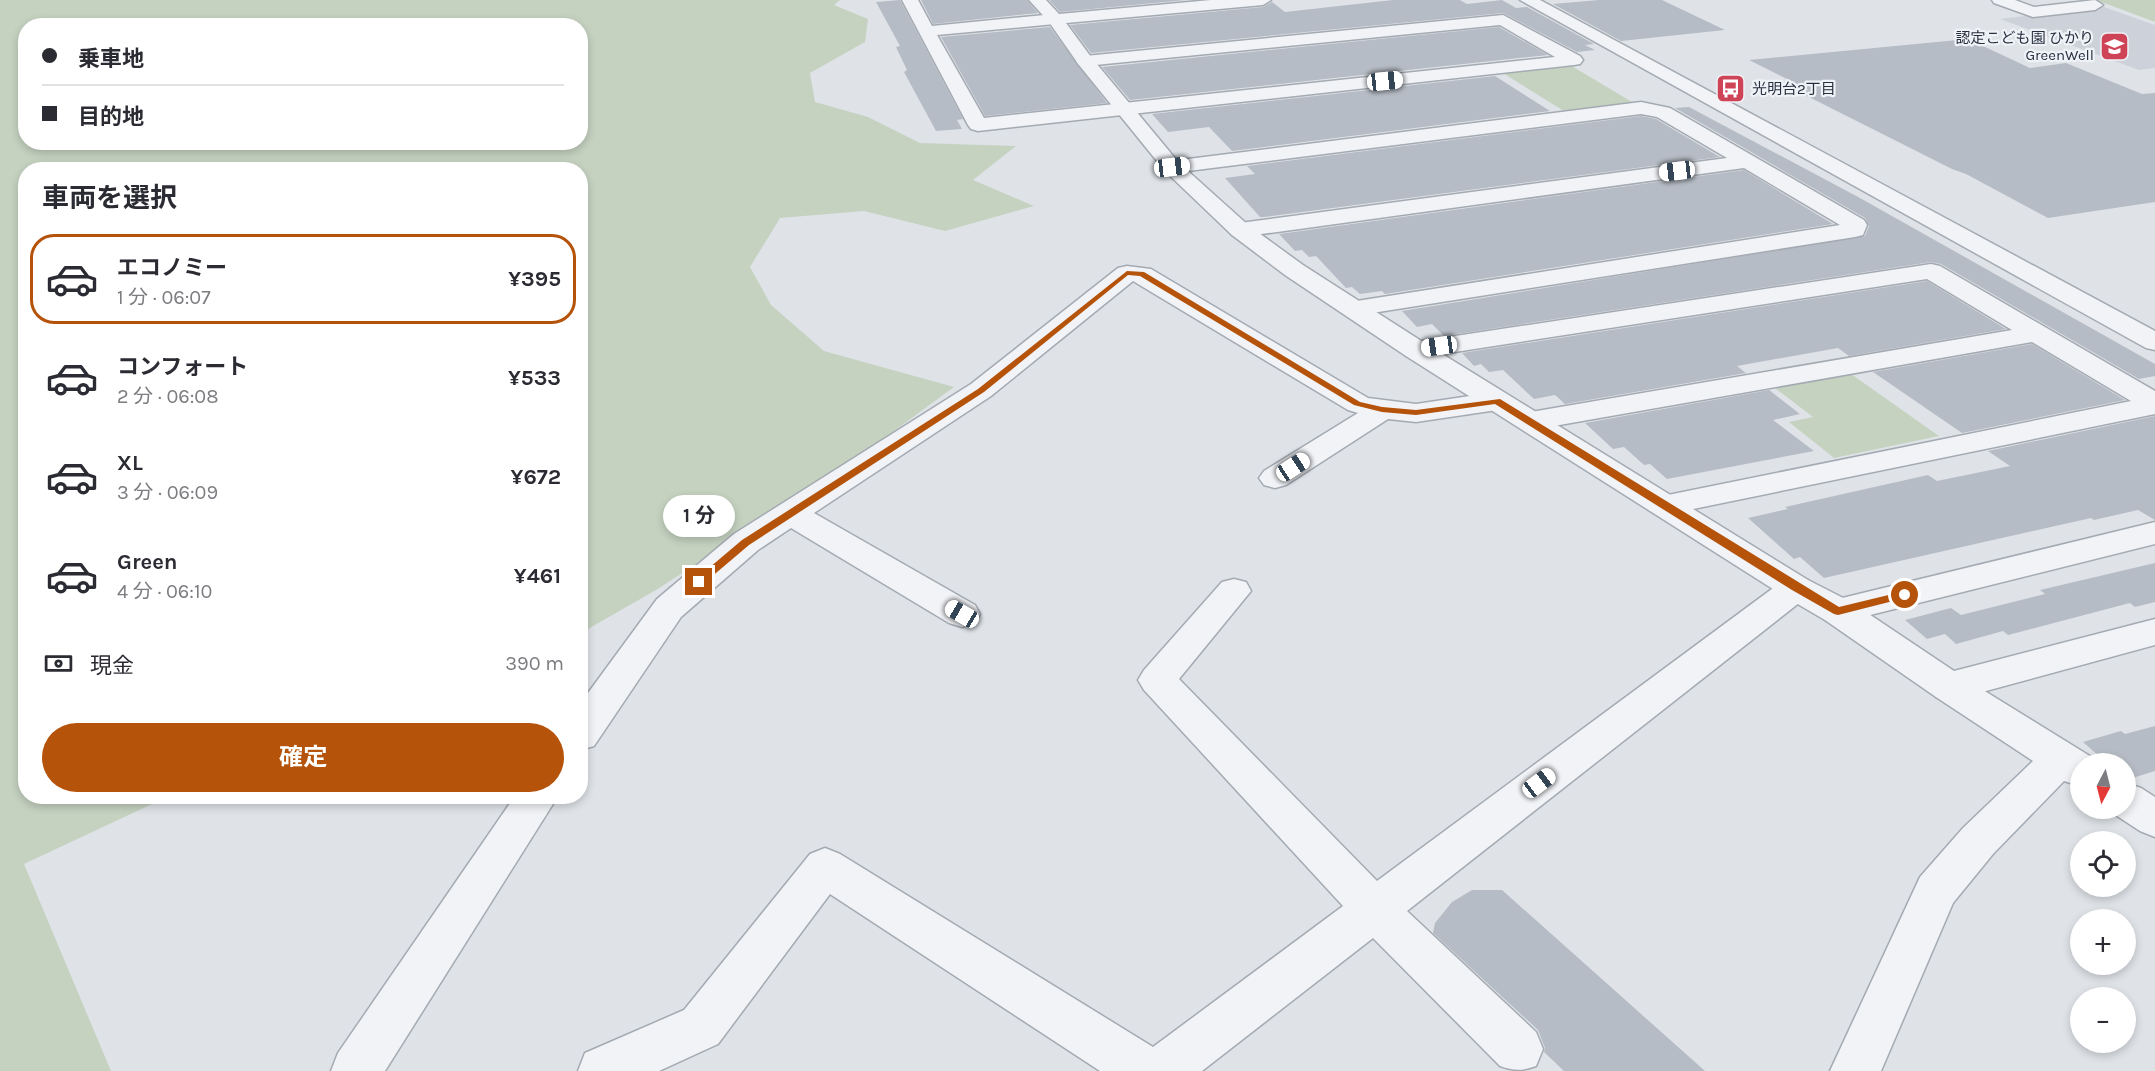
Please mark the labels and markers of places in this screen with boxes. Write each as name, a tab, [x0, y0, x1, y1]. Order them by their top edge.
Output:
place label: 認定こども園 ひかり GreenWell	[1955, 29, 2094, 64]
school or university icon: 認定こども園 ひかり GreenWell	[2099, 31, 2131, 63]
bus stop icon: 光明台2丁目	[1715, 73, 1747, 105]
place label: 光明台2丁目	[1752, 80, 1836, 98]

